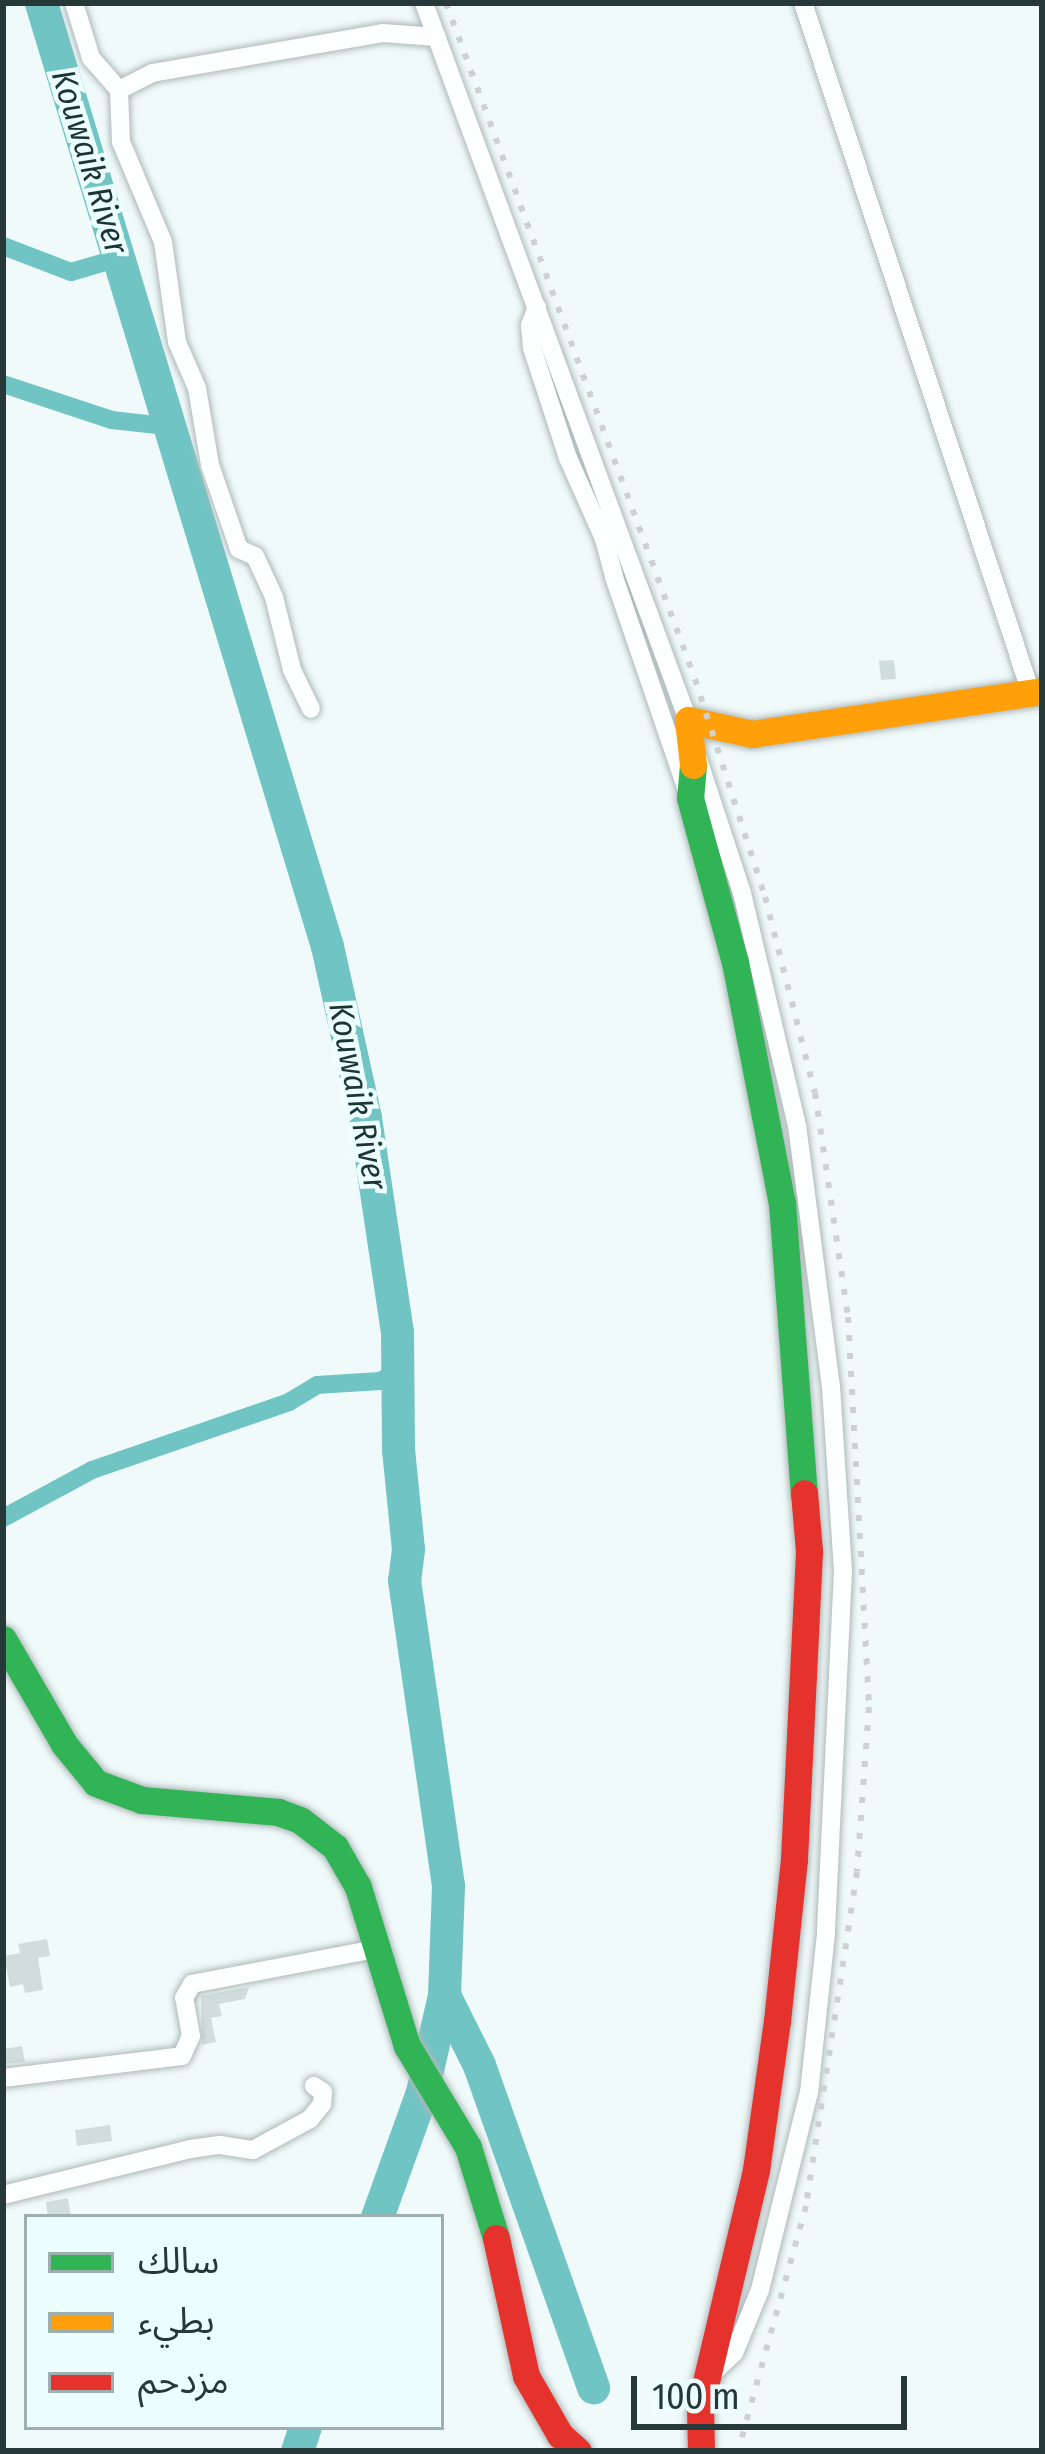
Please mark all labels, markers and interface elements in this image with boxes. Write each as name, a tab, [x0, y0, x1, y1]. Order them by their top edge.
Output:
water label: Kouwaik River	[42, 65, 136, 259]
water label: Kouwaik River	[319, 999, 395, 1193]
legend	[24, 2214, 444, 2430]
text: سالك	[138, 2239, 219, 2283]
text: بطيء	[138, 2299, 215, 2343]
scale bar	[637, 2352, 913, 2426]
text: مزدحم	[138, 2359, 229, 2403]
text: 100 m	[652, 2375, 740, 2419]

